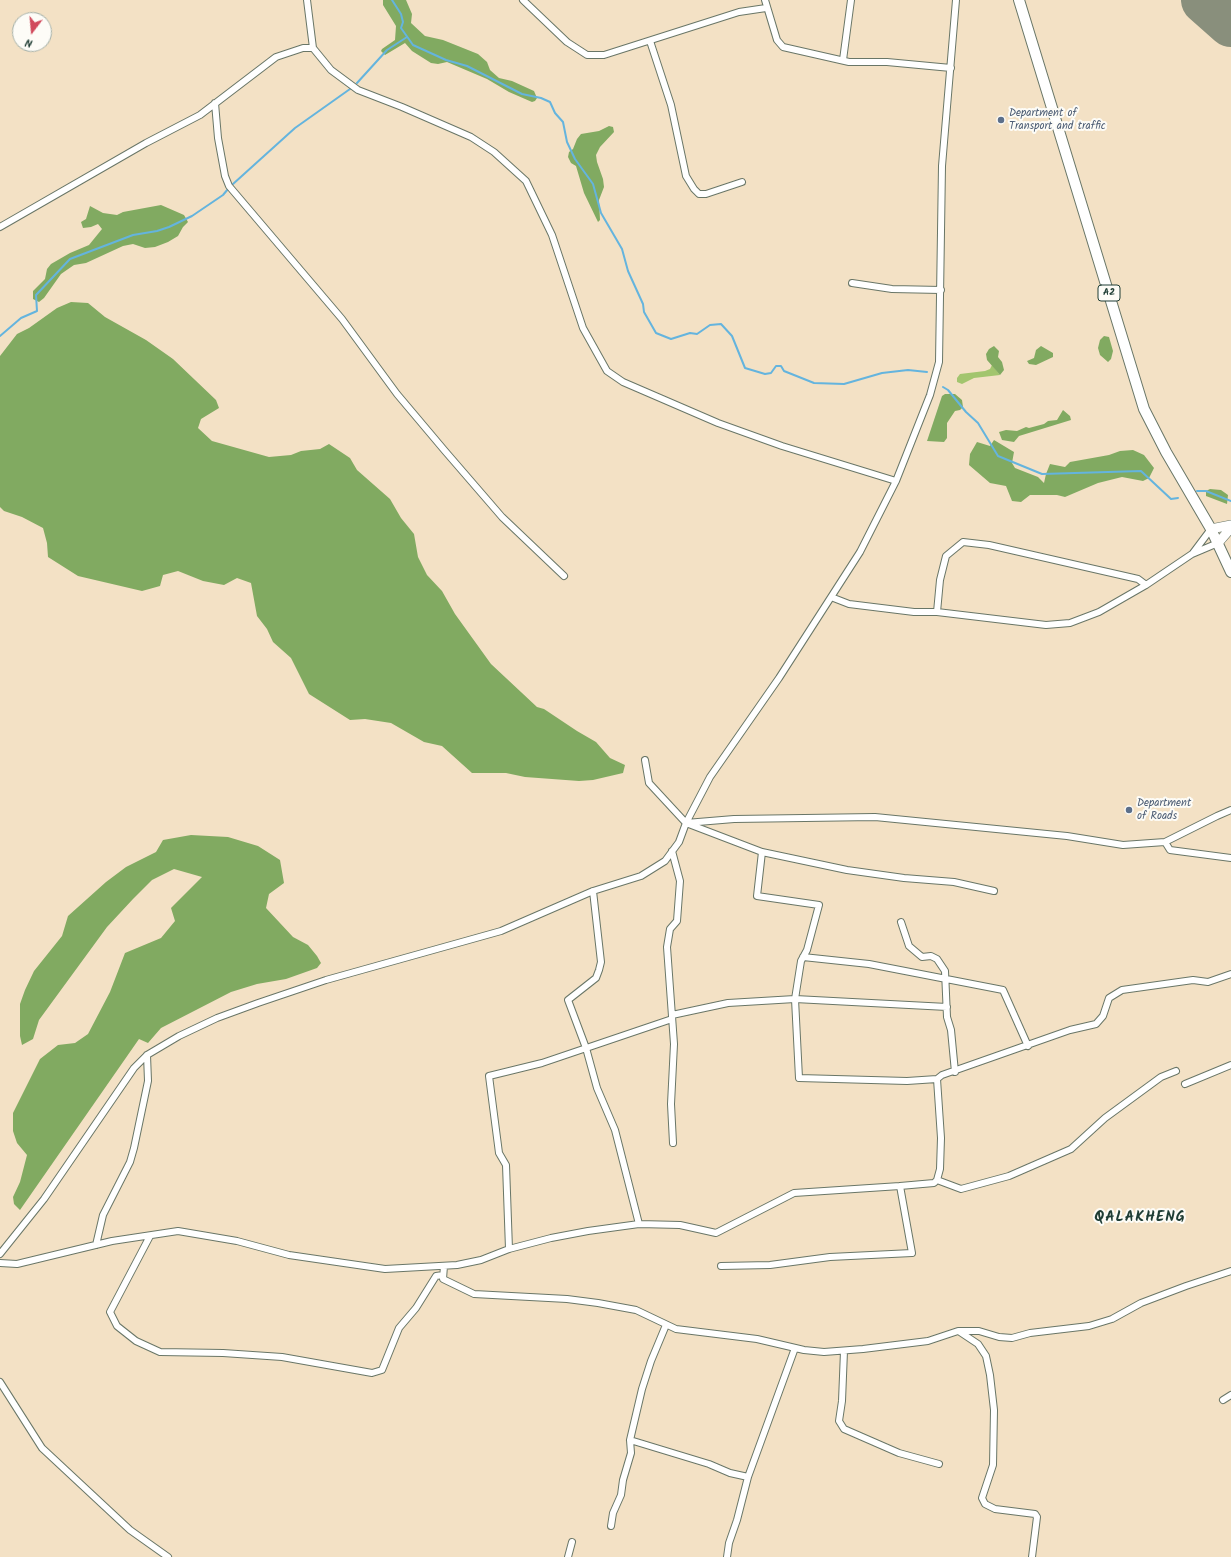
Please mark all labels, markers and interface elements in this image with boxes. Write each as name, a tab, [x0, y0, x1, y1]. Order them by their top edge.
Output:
north arrow	[12, 12, 52, 52]
text: N	[23, 33, 35, 52]
place label: Department of Transport and traffic	[1009, 107, 1106, 133]
marker: Department of Transport and traffic	[996, 115, 1006, 125]
road number: A2	[1098, 285, 1120, 301]
place label: Department of Roads	[1137, 797, 1191, 823]
marker: Department of Roads	[1124, 805, 1134, 815]
district label: QALAKHENG	[1094, 1209, 1186, 1227]

